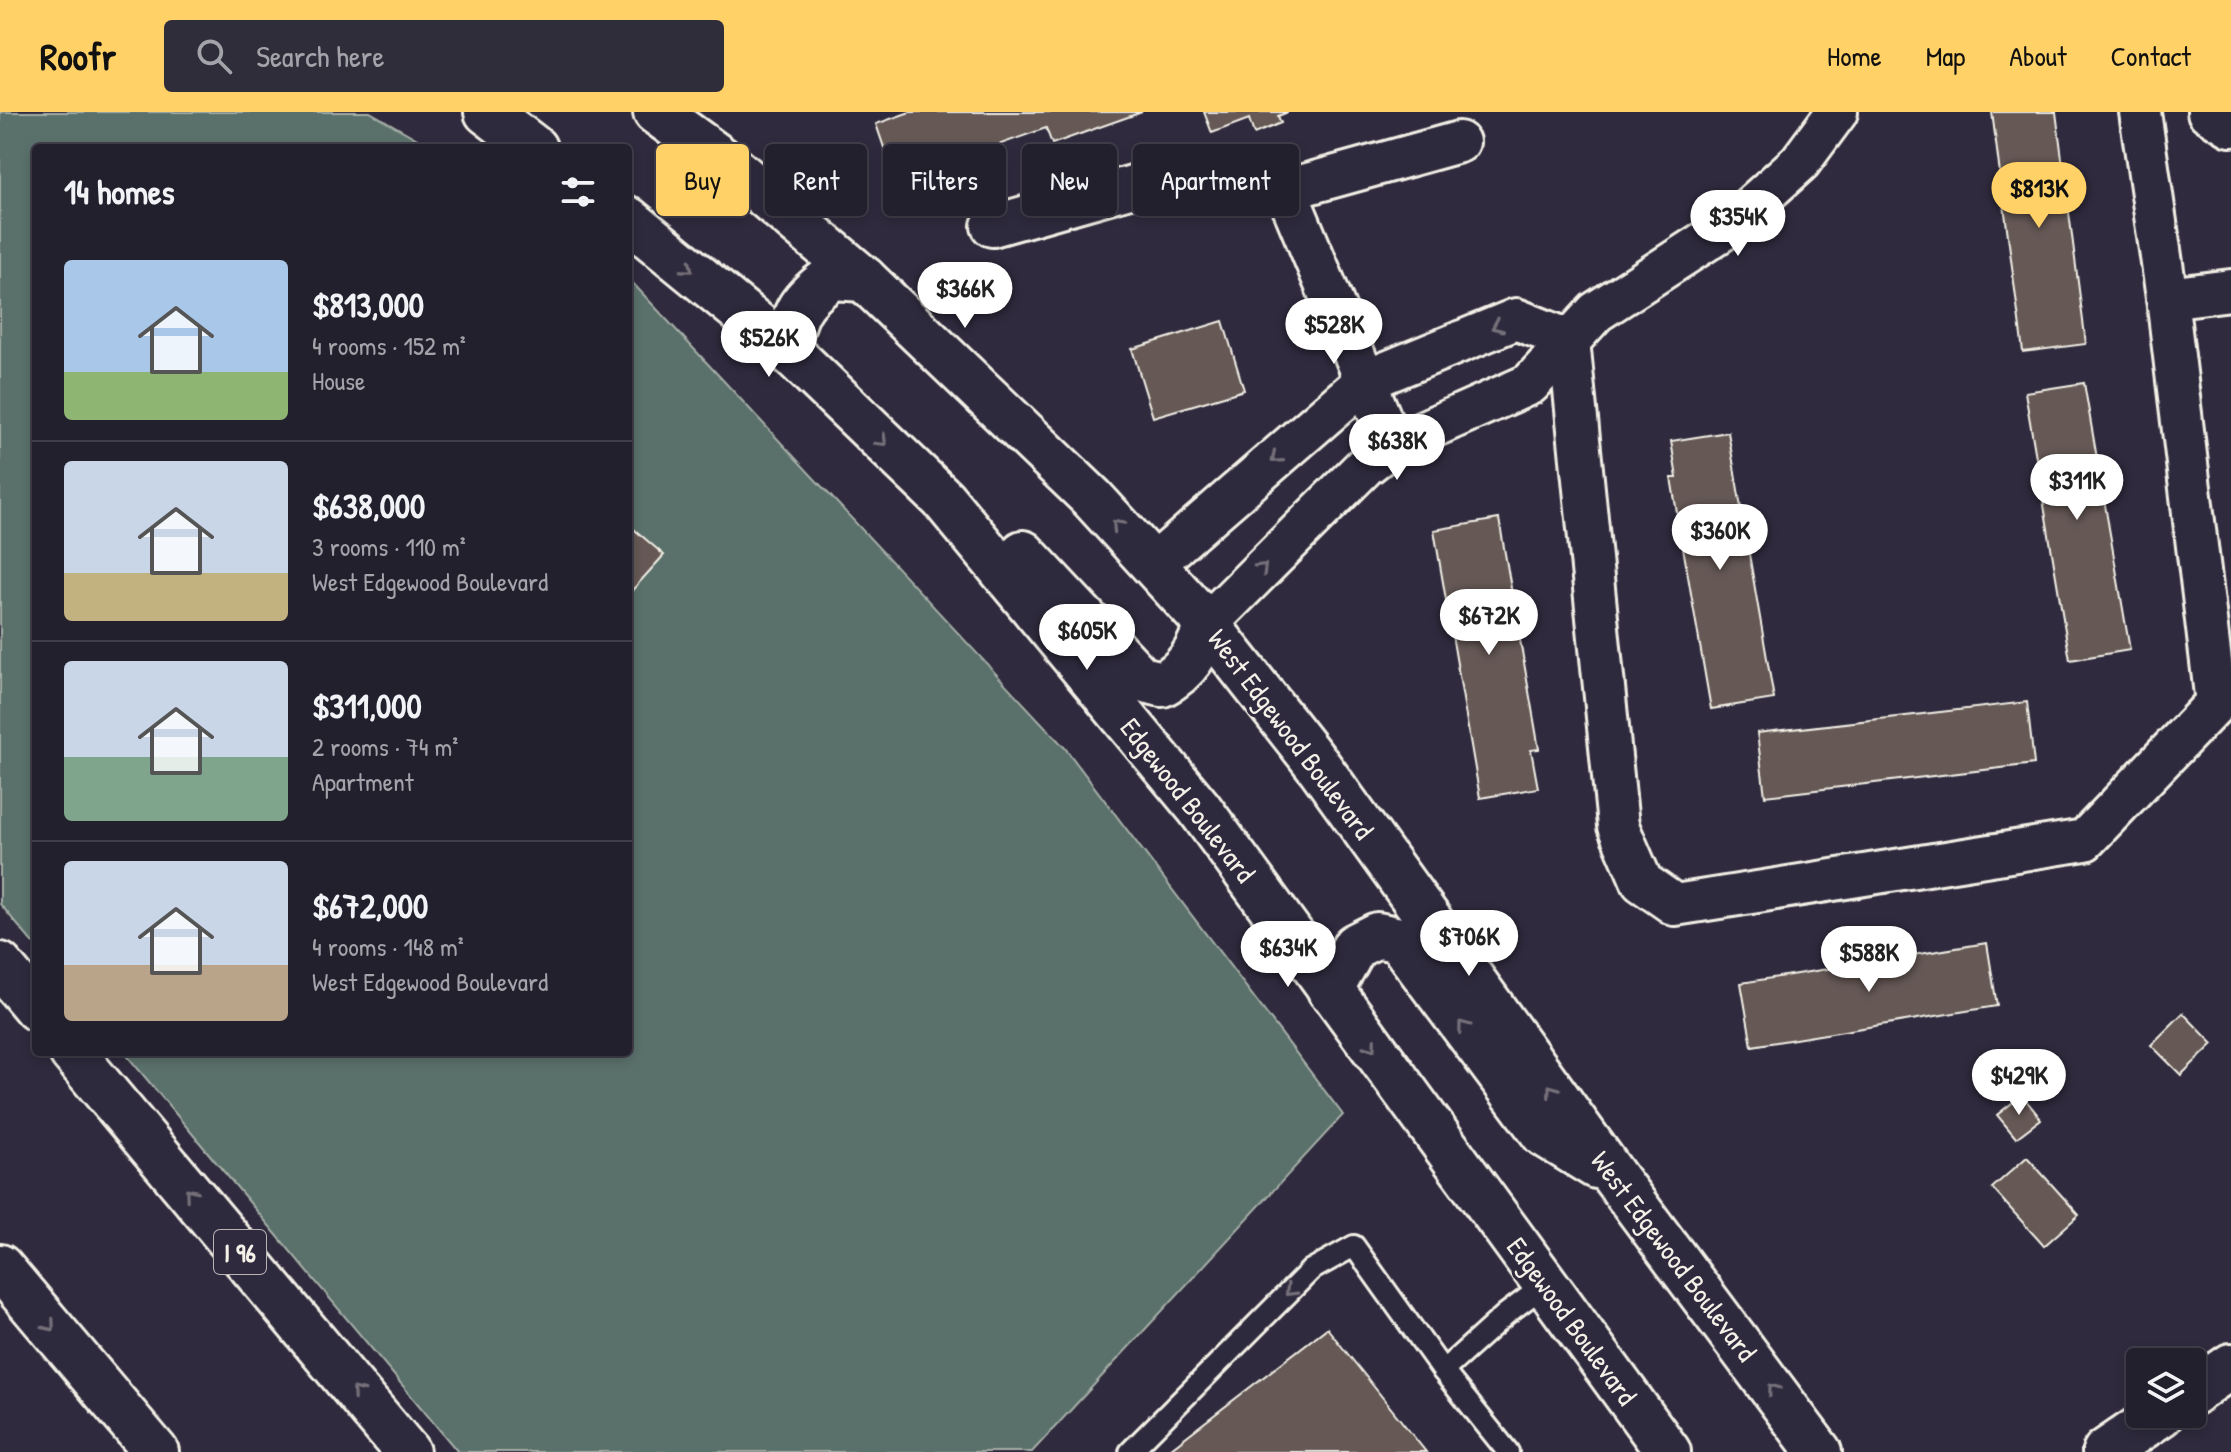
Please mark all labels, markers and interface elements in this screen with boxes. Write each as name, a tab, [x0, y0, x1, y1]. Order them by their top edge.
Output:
search box	[164, 20, 724, 92]
text: Roofr	[40, 30, 116, 82]
icon: search	[192, 34, 236, 78]
text: Search here	[256, 36, 384, 76]
text: Home	[1827, 37, 1882, 75]
text: Map	[1926, 37, 1965, 75]
text: About	[2009, 37, 2067, 75]
text: Contact	[2111, 37, 2191, 75]
chip: Buy	[656, 144, 749, 216]
chip: Rent	[765, 144, 867, 216]
chip: Filters	[883, 144, 1006, 216]
chip: New	[1022, 144, 1117, 216]
chip: Apartment	[1133, 144, 1299, 216]
pin: $813K	[1983, 162, 2095, 230]
text: 14 homes	[64, 169, 175, 215]
icon: filters	[556, 170, 600, 214]
text: $813K	[2009, 170, 2069, 205]
pin: $354K	[1682, 190, 1794, 258]
text: $354K	[1708, 198, 1768, 233]
one-way arrow	[679, 258, 694, 273]
pin: $366K	[909, 262, 1021, 330]
text: $366K	[935, 270, 995, 305]
text: $813,000	[312, 282, 424, 328]
icon: home	[128, 292, 224, 388]
pin: $528K	[1278, 298, 1390, 366]
text: $528K	[1303, 306, 1365, 341]
pin: $526K	[713, 311, 825, 379]
one-way arrow	[1491, 317, 1505, 333]
text: $526K	[739, 319, 799, 354]
text: 4 rooms · 152 m²	[312, 328, 466, 363]
text: House	[312, 363, 365, 398]
pin: $638K	[1341, 414, 1453, 482]
text: $638K	[1367, 422, 1427, 457]
one-way arrow	[873, 432, 888, 446]
one-way arrow	[1271, 448, 1285, 463]
pin: $311K	[2021, 454, 2133, 522]
text: $311K	[2048, 462, 2106, 497]
text: $638,000	[312, 483, 425, 529]
icon: home	[128, 493, 224, 589]
pin: $360K	[1664, 504, 1776, 572]
text: $360K	[1690, 512, 1750, 547]
one-way arrow	[1111, 520, 1126, 534]
text: 3 rooms · 110 m²	[312, 529, 466, 564]
one-way arrow	[1253, 563, 1267, 578]
text: West Edgewood Boulevard	[312, 564, 548, 599]
pin: $672K	[1433, 589, 1545, 657]
text: $672K	[1458, 597, 1520, 632]
pin: $605K	[1031, 604, 1143, 672]
text: $605K	[1057, 612, 1117, 647]
street label: West Edgewood Boulevard	[1199, 621, 1383, 847]
text: $311,000	[312, 683, 422, 729]
icon: home	[128, 693, 224, 789]
street label: Edgewood Boulevard	[1112, 710, 1264, 890]
text: 2 rooms · 74 m²	[312, 729, 458, 764]
text: Apartment	[312, 764, 414, 799]
text: $672,000	[312, 883, 428, 929]
icon: home	[128, 893, 224, 989]
pin: $706K	[1413, 910, 1525, 978]
text: $706K	[1438, 918, 1500, 953]
pin: $634K	[1232, 921, 1344, 989]
pin: $588K	[1813, 926, 1925, 994]
text: 4 rooms · 148 m²	[312, 929, 464, 964]
text: $634K	[1259, 929, 1317, 964]
text: $588K	[1839, 934, 1899, 969]
text: West Edgewood Boulevard	[312, 964, 548, 999]
one-way arrow	[1459, 1020, 1473, 1035]
one-way arrow	[1361, 1037, 1376, 1051]
pin: $429K	[1963, 1049, 2075, 1117]
text: $429K	[1990, 1057, 2048, 1092]
one-way arrow	[1547, 1085, 1562, 1099]
street label: West Edgewood Boulevard	[1582, 1143, 1766, 1369]
one-way arrow	[185, 1187, 200, 1202]
street label: Edgewood Boulevard	[1498, 1229, 1646, 1413]
road number: I 96	[214, 1230, 266, 1274]
one-way arrow	[1285, 1282, 1300, 1296]
one-way arrow	[40, 1317, 55, 1332]
map controls	[2126, 1348, 2206, 1428]
button: layers	[2126, 1348, 2206, 1428]
one-way arrow	[1768, 1384, 1782, 1398]
one-way arrow	[352, 1387, 367, 1401]

